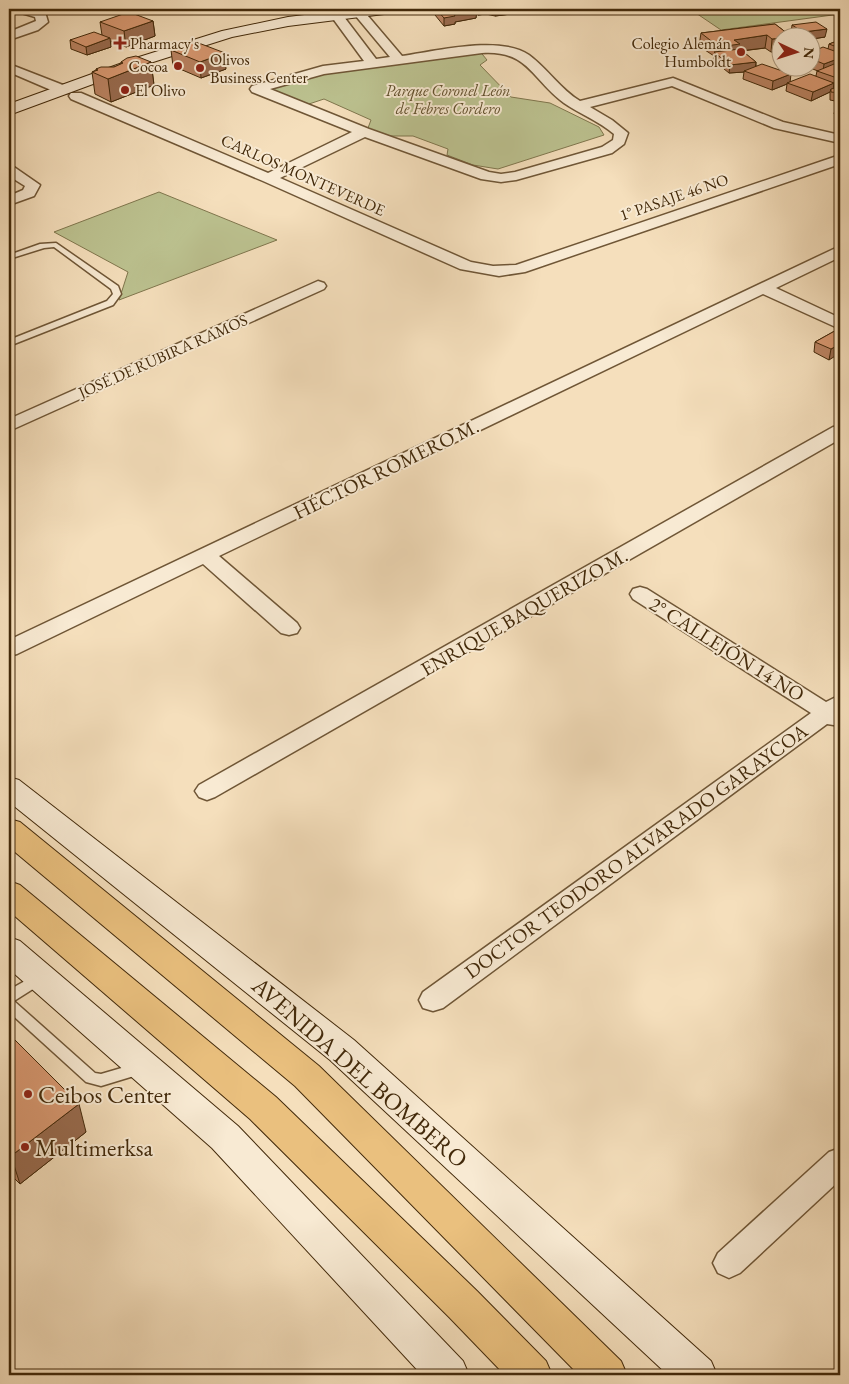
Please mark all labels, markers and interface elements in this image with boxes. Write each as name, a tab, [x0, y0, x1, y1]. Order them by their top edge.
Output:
north arrow	[772, 28, 822, 78]
place label: Pharmacy's	[130, 33, 199, 54]
place label: Colegio Alemán Humboldt	[631, 33, 732, 72]
marker: Pharmacy's	[114, 37, 126, 49]
marker: Colegio Alemán Humboldt	[735, 46, 747, 58]
text: N	[800, 47, 818, 60]
place label: Olivos Business Center	[210, 49, 308, 88]
place label: Cocoa	[129, 56, 169, 77]
marker: Cocoa	[172, 60, 184, 72]
marker: Olivos Business Center	[194, 62, 206, 74]
place label: El Olivo	[135, 80, 186, 101]
park label: Parque Coronel León de Febres Cordero	[386, 80, 510, 119]
marker: El Olivo	[119, 84, 131, 96]
street label: CARLOS MONTEVERDE	[218, 129, 388, 221]
street label: 1° PASAJE 46 NO	[617, 169, 731, 225]
street label: JOSÉ DE RUBIRA RAMOS	[73, 309, 251, 404]
street label: HÉCTOR ROMERO M.	[289, 413, 483, 525]
street label: ENRIQUE BAQUERIZO M.	[416, 542, 632, 682]
street label: 2° CALLEJÓN 14 NO	[645, 591, 809, 707]
street label: DOCTOR TEODORO ALVARADO GARAYCOA	[459, 718, 813, 984]
street label: AVENIDA DEL BOMBERO	[245, 969, 474, 1174]
place label: Ceibos Center	[38, 1079, 171, 1110]
marker: Ceibos Center	[22, 1088, 34, 1100]
place label: Multimerksa	[35, 1132, 154, 1163]
marker: Multimerksa	[19, 1141, 31, 1153]

